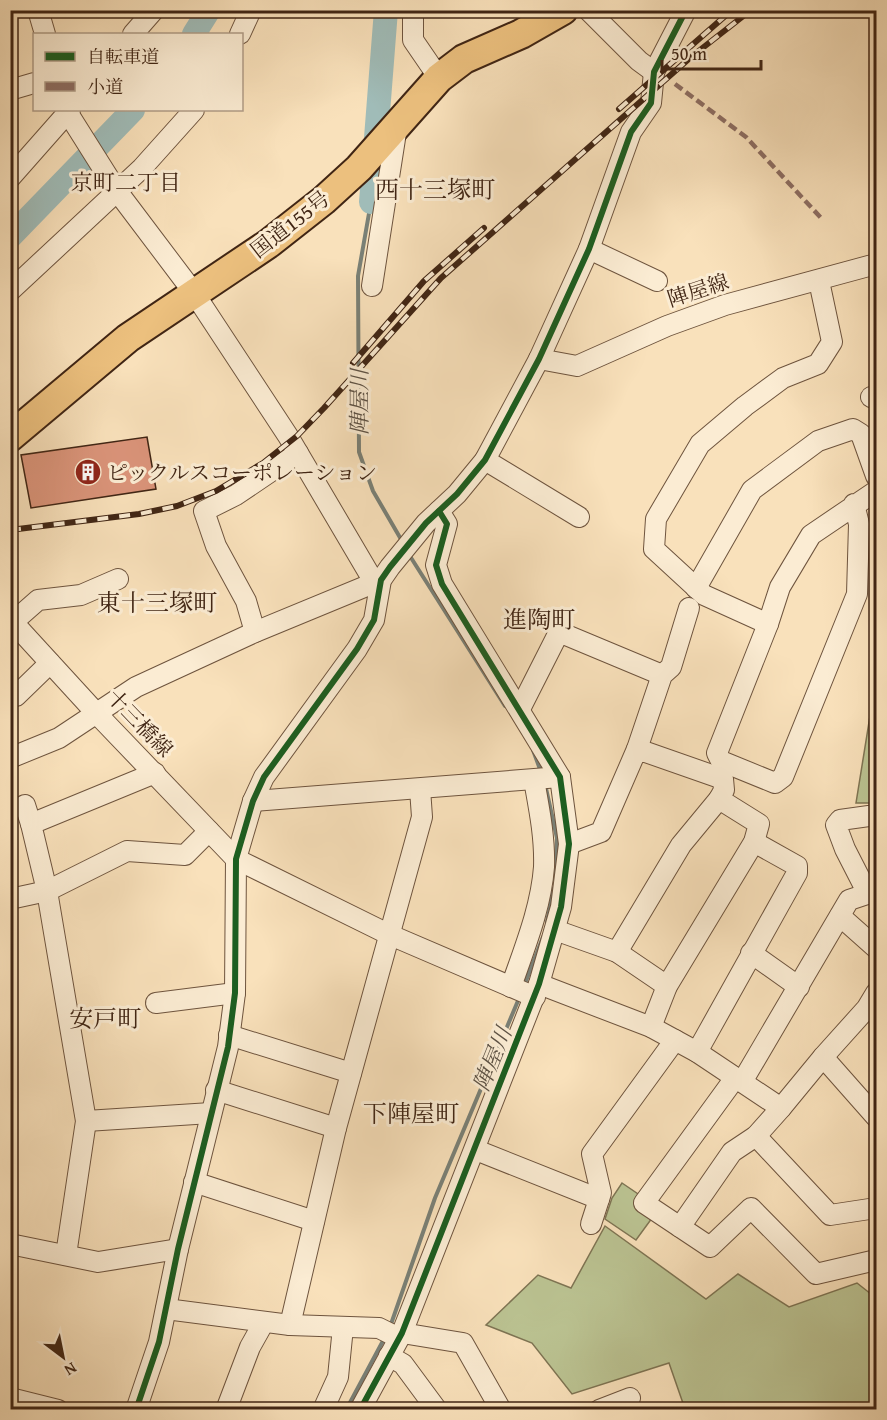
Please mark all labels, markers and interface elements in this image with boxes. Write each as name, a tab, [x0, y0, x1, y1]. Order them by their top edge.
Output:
legend	[33, 33, 243, 111]
scale bar	[662, 33, 761, 71]
text: 50 m	[671, 40, 707, 67]
text: 自転車道	[87, 43, 159, 70]
text: 小道	[87, 73, 123, 100]
district label: 京町二丁目	[71, 166, 181, 198]
district label: 西十三塚町	[375, 172, 495, 207]
street label: 国道155号	[244, 183, 336, 265]
street label: 陣屋線	[663, 266, 733, 314]
water label: 陣屋川	[343, 367, 375, 435]
building icon: ピックルスコーポレーション	[73, 457, 103, 487]
place label: ピックルスコーポレーション	[107, 457, 377, 488]
district label: 東十三塚町	[97, 585, 217, 620]
district label: 進陶町	[503, 602, 575, 637]
street label: 十三橋線	[100, 682, 180, 764]
district label: 安戸町	[69, 1001, 141, 1036]
water label: 陣屋川	[465, 1021, 520, 1096]
district label: 下陣屋町	[363, 1096, 459, 1131]
north arrow	[33, 1327, 93, 1387]
text: N	[60, 1357, 82, 1383]

